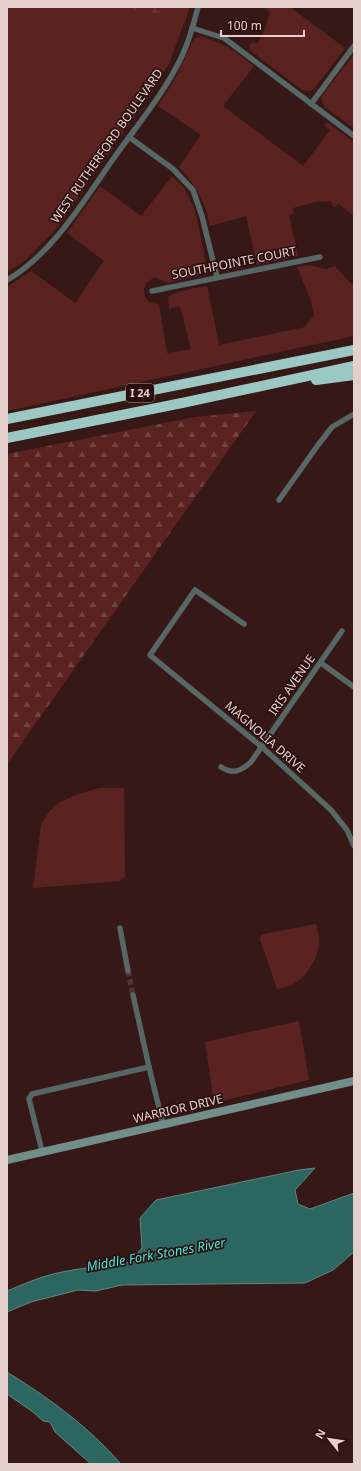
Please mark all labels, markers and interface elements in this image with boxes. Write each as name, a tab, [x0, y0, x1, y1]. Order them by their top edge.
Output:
scale bar	[221, 12, 304, 38]
text: 100 m	[227, 17, 262, 34]
street label: WEST RUTHERFORD BOULEVARD	[47, 65, 167, 226]
street label: SOUTHPOINTE COURT	[170, 242, 298, 283]
road number: I 24	[126, 384, 154, 402]
street label: IRIS AVENUE	[264, 651, 319, 719]
street label: MAGNOLIA DRIVE	[222, 697, 309, 776]
street label: WARRIOR DRIVE	[131, 1090, 224, 1127]
water label: Middle Fork Stones River	[85, 1233, 228, 1275]
north arrow	[309, 1419, 349, 1459]
text: N	[311, 1426, 329, 1441]

